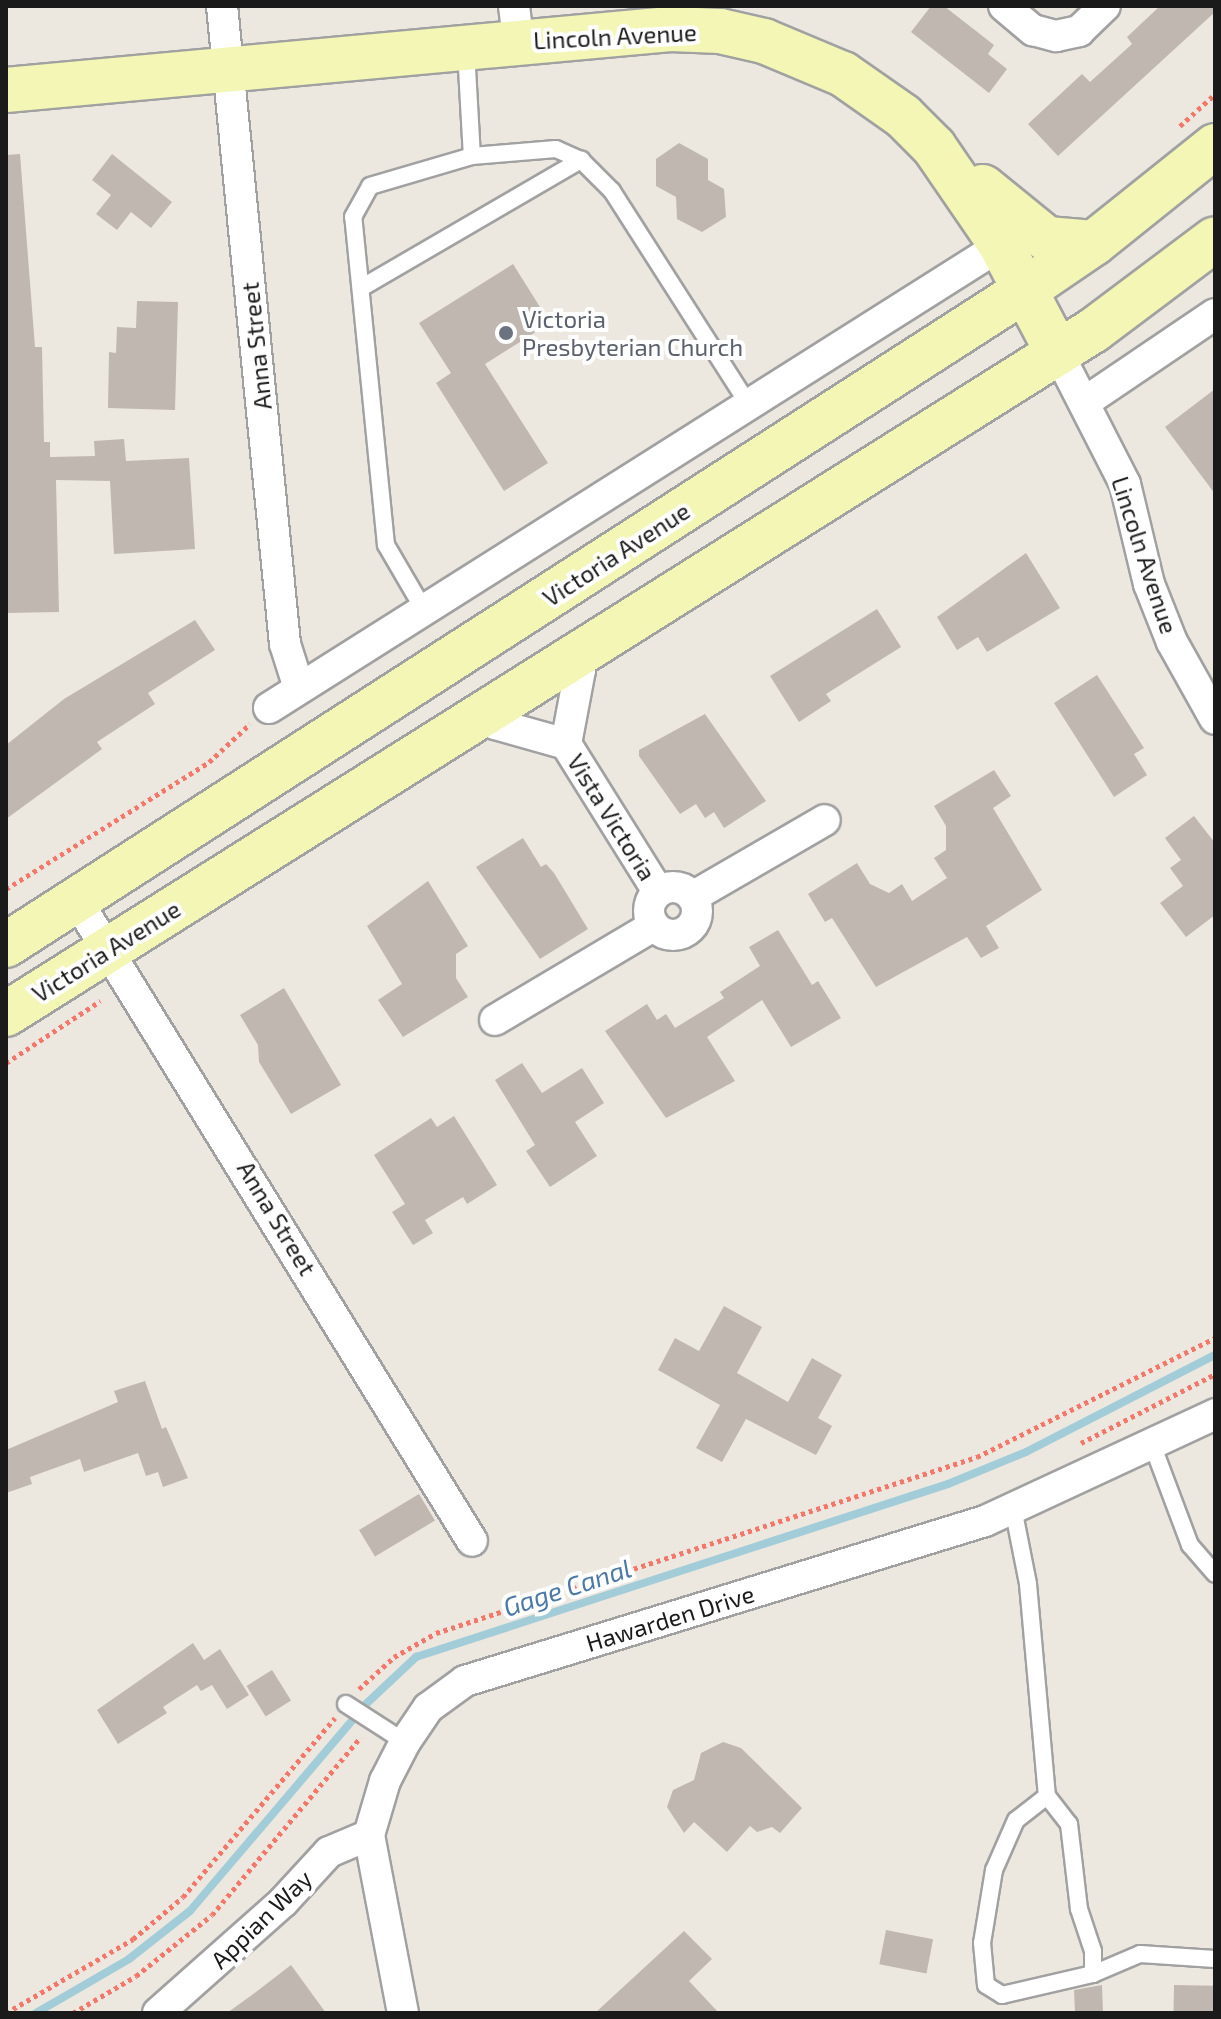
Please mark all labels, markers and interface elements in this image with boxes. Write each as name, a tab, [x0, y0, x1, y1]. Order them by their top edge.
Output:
street label: Lincoln Avenue	[532, 17, 698, 55]
street label: Anna Street	[235, 281, 277, 411]
place label: Victoria Presbyterian Church	[522, 305, 743, 361]
marker: Victoria Presbyterian Church	[497, 324, 515, 342]
street label: Lincoln Avenue	[1106, 472, 1184, 638]
street label: Victoria Avenue	[537, 496, 695, 612]
street label: Vista Victoria	[562, 748, 662, 886]
street label: Victoria Avenue	[26, 894, 186, 1008]
street label: Anna Street	[232, 1156, 322, 1280]
water label: Gage Canal	[499, 1552, 635, 1622]
street label: Hawarden Drive	[582, 1579, 758, 1657]
street label: Appian Way	[204, 1864, 318, 1974]

